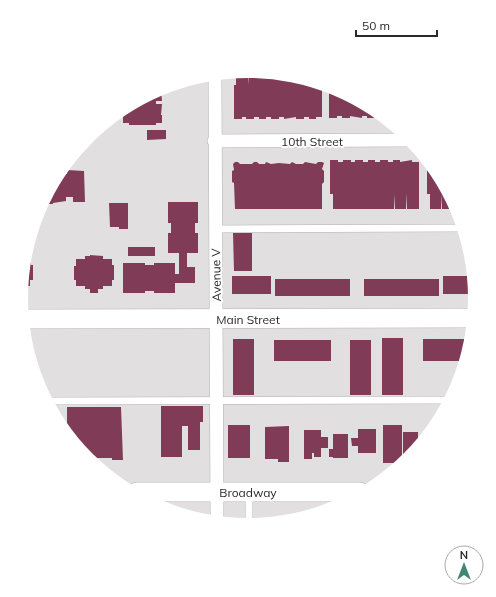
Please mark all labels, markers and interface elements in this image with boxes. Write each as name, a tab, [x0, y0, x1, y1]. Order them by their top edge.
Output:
scale bar	[356, 12, 437, 38]
text: 50 m	[362, 18, 390, 33]
street label: 10th Street	[281, 134, 343, 149]
street label: Avenue V	[208, 248, 224, 302]
street label: Main Street	[216, 312, 280, 327]
street label: Broadway	[219, 485, 277, 500]
north arrow	[444, 545, 484, 585]
text: N	[460, 548, 468, 562]

